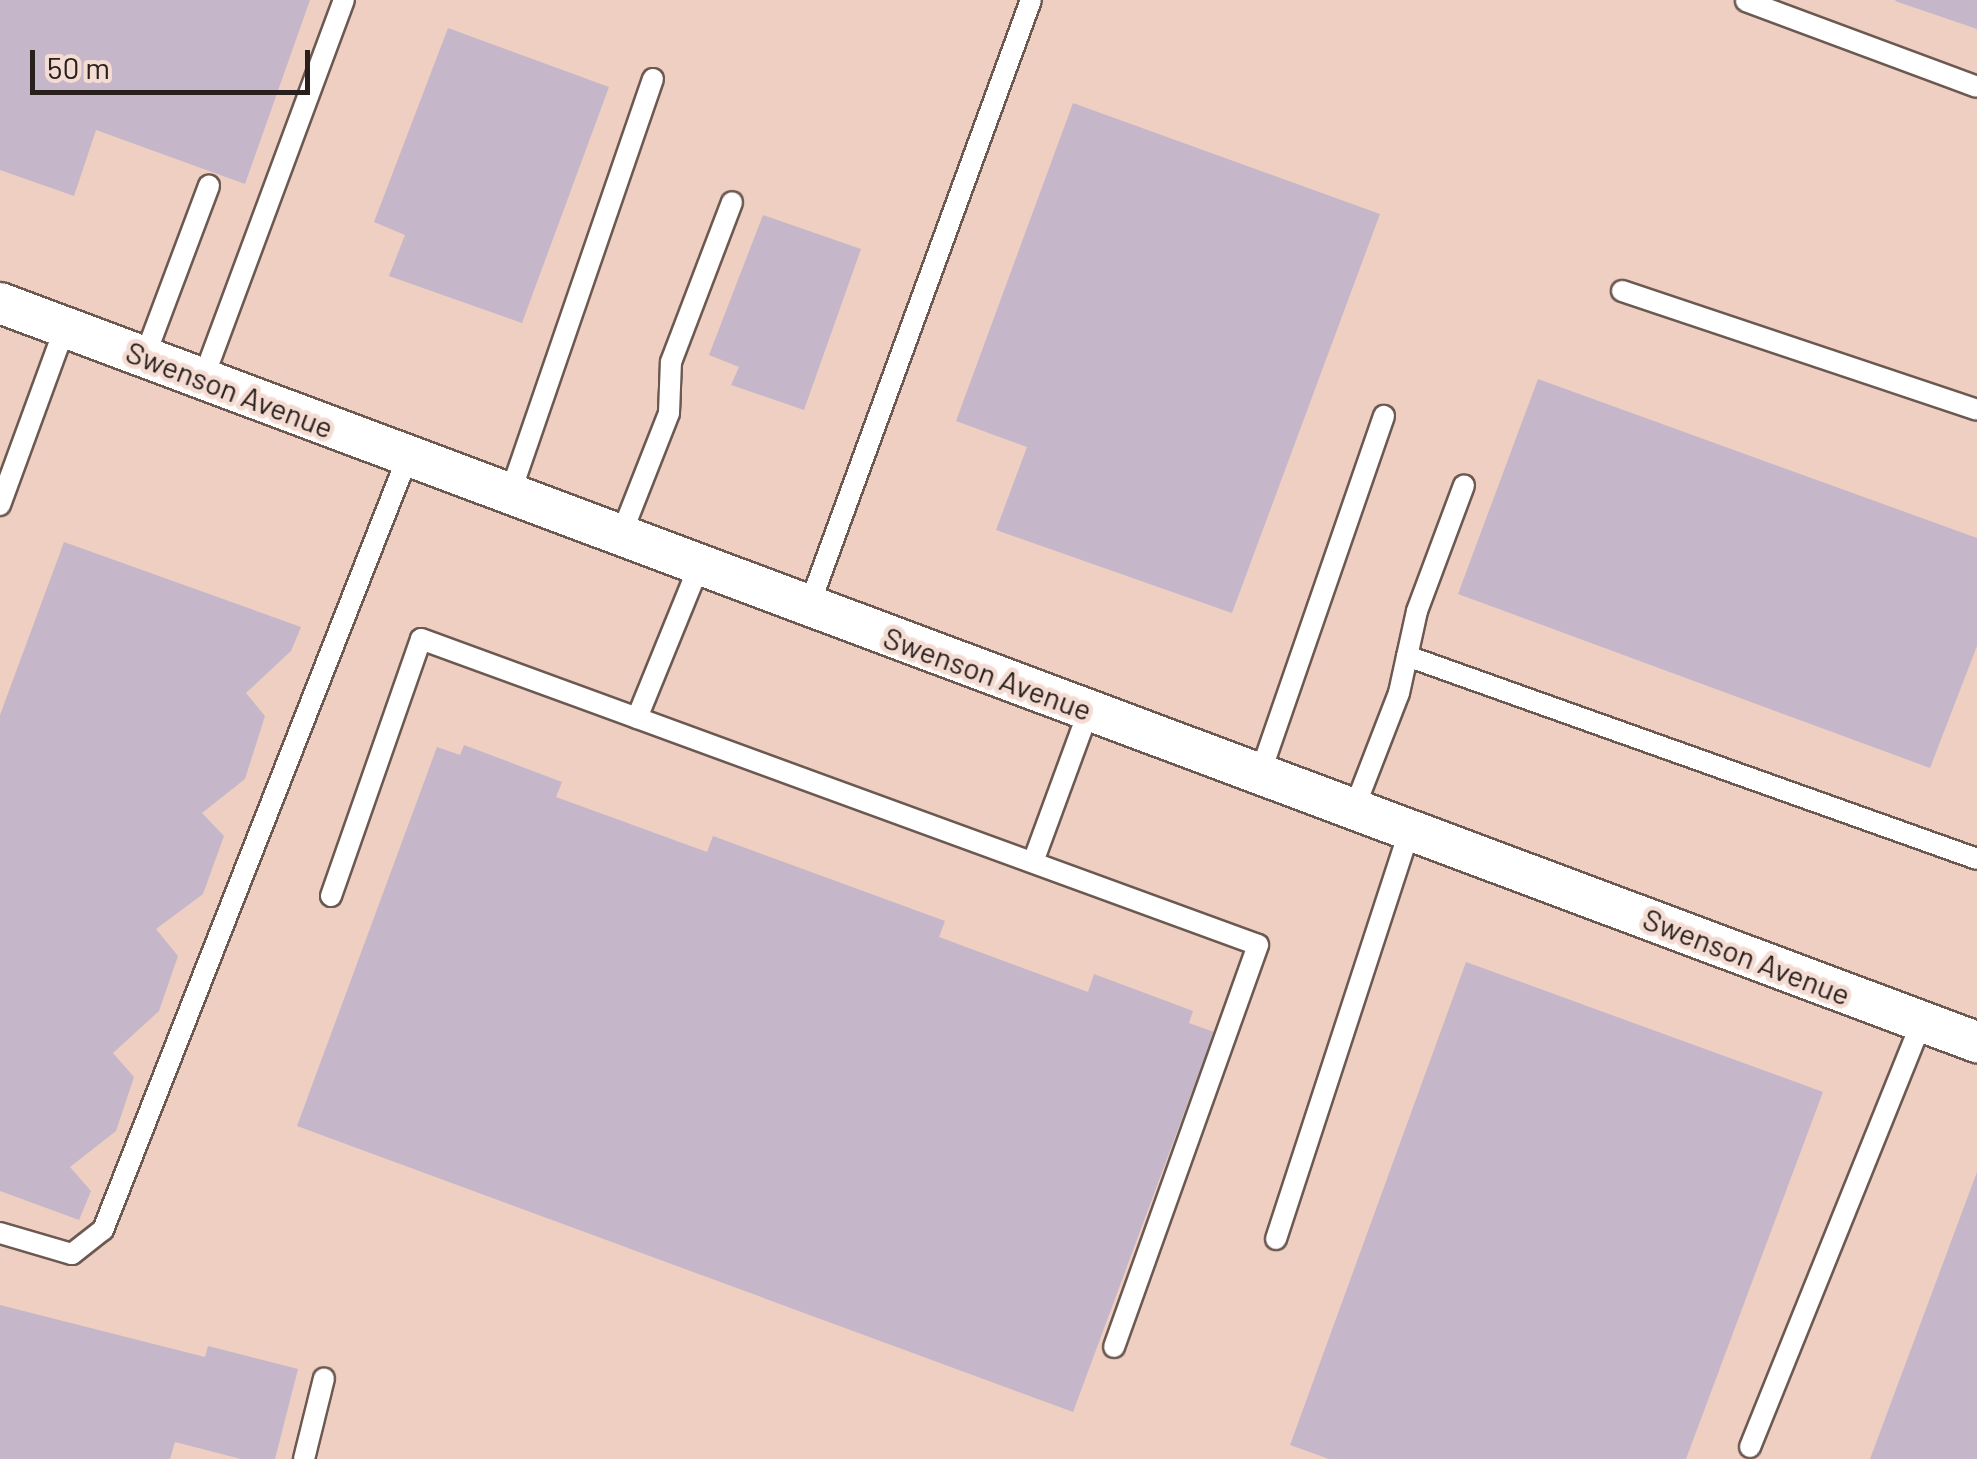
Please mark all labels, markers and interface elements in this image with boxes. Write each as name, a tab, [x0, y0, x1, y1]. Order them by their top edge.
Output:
scale bar	[35, 30, 315, 92]
text: 50 m	[47, 49, 110, 85]
street label: Swenson Avenue	[121, 333, 339, 445]
street label: Swenson Avenue	[879, 619, 1097, 727]
street label: Swenson Avenue	[1638, 900, 1856, 1012]

